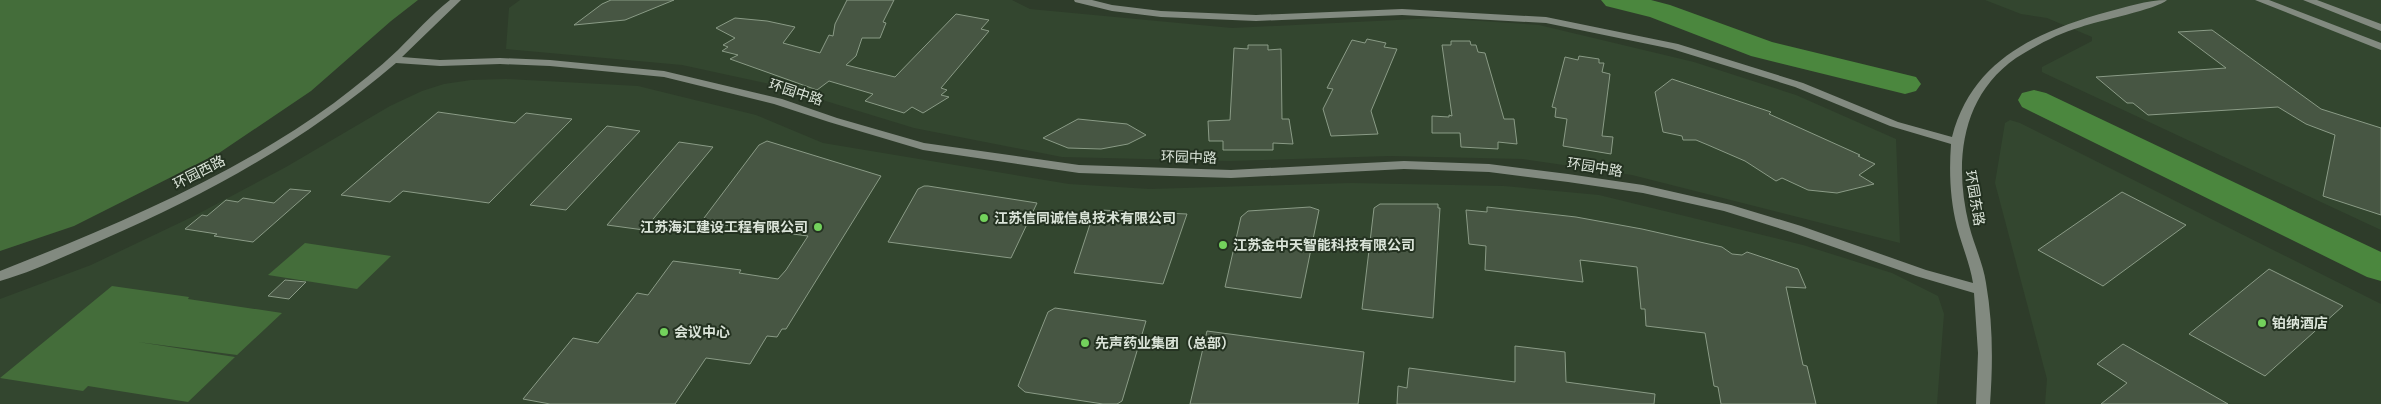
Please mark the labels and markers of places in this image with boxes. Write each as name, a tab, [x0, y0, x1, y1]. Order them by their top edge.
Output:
place label: 江苏信同诚信息技术有限公司	[994, 209, 1176, 226]
marker: 江苏信同诚信息技术有限公司	[978, 212, 990, 224]
place label: 江苏海汇建设工程有限公司	[640, 218, 808, 235]
marker: 江苏海汇建设工程有限公司	[812, 221, 824, 233]
place label: 江苏金中天智能科技有限公司	[1233, 236, 1415, 253]
marker: 江苏金中天智能科技有限公司	[1217, 239, 1229, 251]
place label: 铂纳酒店	[2272, 314, 2328, 331]
marker: 铂纳酒店	[2256, 317, 2268, 329]
place label: 会议中心	[674, 323, 730, 340]
marker: 会议中心	[658, 326, 670, 338]
place label: 先声药业集团（总部）	[1095, 334, 1235, 351]
marker: 先声药业集团（总部）	[1079, 337, 1091, 349]

